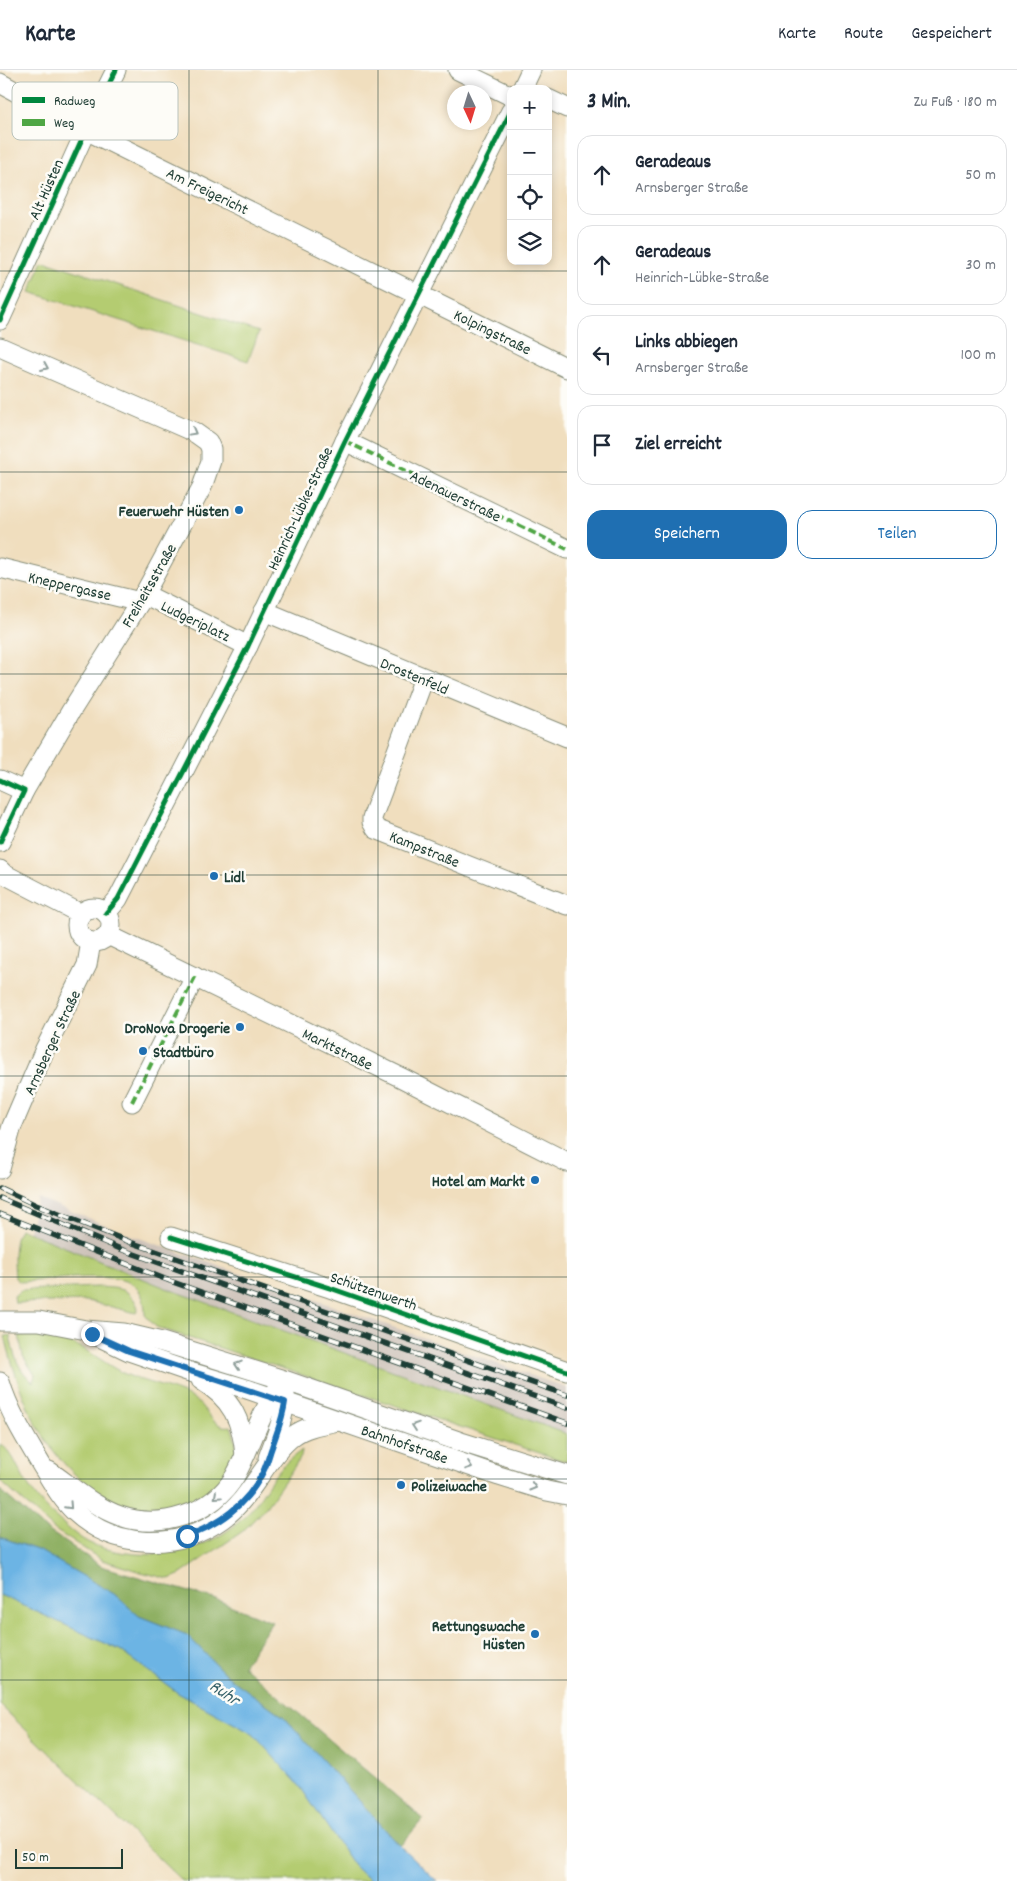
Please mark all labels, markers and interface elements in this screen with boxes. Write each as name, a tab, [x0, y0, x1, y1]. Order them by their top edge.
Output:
text: Karte	[25, 18, 76, 52]
text: Karte	[778, 22, 816, 47]
text: Route	[844, 22, 883, 47]
text: Gespeichert	[911, 22, 992, 47]
legend	[12, 82, 178, 140]
north arrow	[447, 85, 492, 130]
map controls	[507, 85, 552, 265]
button: +	[507, 85, 552, 130]
text: 3 Min.	[587, 88, 630, 118]
text: Zu Fuß · 180 m	[913, 91, 997, 114]
text: Radweg	[54, 92, 95, 112]
text: Weg	[54, 114, 74, 134]
button: −	[507, 130, 552, 175]
text: Geradeaus	[635, 150, 711, 177]
street label: Alt Hüsten	[24, 156, 71, 224]
icon: ahead	[588, 161, 616, 189]
street label: Am Freigericht	[162, 162, 252, 222]
text: 50 m	[965, 164, 996, 187]
button: locate	[507, 175, 552, 220]
text: Arnsberger Straße	[635, 177, 748, 200]
button: layers	[507, 220, 552, 265]
text: Geradeaus	[635, 240, 711, 267]
icon: ahead	[588, 251, 616, 279]
text: 30 m	[966, 254, 996, 277]
text: Heinrich-Lübke-Straße	[635, 267, 769, 290]
street label: Kolpingstraße	[449, 305, 535, 362]
text: Links abbiegen	[635, 330, 738, 357]
icon: left	[588, 341, 616, 369]
text: 100 m	[960, 344, 996, 367]
text: Arnsberger Straße	[635, 357, 748, 380]
one-way arrow	[40, 360, 49, 371]
one-way arrow	[188, 426, 197, 436]
icon: arrive	[588, 431, 616, 459]
text: Ziel erreicht	[635, 432, 722, 459]
street label: Heinrich-Lübke-Straße	[262, 443, 340, 575]
street label: Adenauerstraße	[405, 465, 504, 529]
place label: Feuerwehr Hüsten	[119, 501, 229, 524]
marker: Feuerwehr Hüsten	[233, 504, 245, 516]
button: Speichern	[587, 510, 787, 559]
button: Teilen	[797, 510, 997, 559]
street label: Freiheitsstraße	[117, 540, 184, 633]
street label: Kneppergasse	[26, 567, 113, 608]
street label: Ludgeriplatz	[156, 596, 233, 649]
street label: Drostenfeld	[376, 653, 452, 702]
street label: Kampstraße	[385, 826, 463, 875]
place label: Lidl	[224, 867, 245, 890]
marker: Lidl	[208, 870, 220, 882]
street label: Arnsberger Straße	[19, 987, 88, 1099]
place label: DroNova Drogerie	[125, 1018, 230, 1041]
marker: DroNova Drogerie	[234, 1021, 246, 1033]
street label: Marktstraße	[298, 1023, 376, 1077]
place label: Stadtbüro	[153, 1042, 214, 1065]
marker: Stadtbüro	[137, 1045, 149, 1057]
place label: Hotel am Markt	[432, 1171, 525, 1194]
marker: Hotel am Markt	[529, 1174, 541, 1186]
street label: Schützenwerth	[327, 1267, 420, 1318]
route end	[81, 1323, 104, 1346]
one-way arrow	[234, 1361, 242, 1371]
street label: Bahnhofstraße	[358, 1420, 451, 1471]
one-way arrow	[411, 1422, 420, 1432]
one-way arrow	[465, 1460, 473, 1470]
place label: Polizeiwache	[411, 1476, 487, 1499]
marker: Polizeiwache	[395, 1479, 407, 1491]
one-way arrow	[528, 1481, 536, 1491]
one-way arrow	[214, 1490, 223, 1499]
one-way arrow	[63, 1500, 72, 1509]
route start	[176, 1525, 199, 1548]
place label: Rettungswache Hüsten	[432, 1616, 525, 1657]
marker: Rettungswache Hüsten	[529, 1628, 541, 1640]
water label: Ruhr	[204, 1675, 246, 1715]
scale bar	[15, 1846, 122, 1869]
text: 50 m	[22, 1848, 49, 1868]

